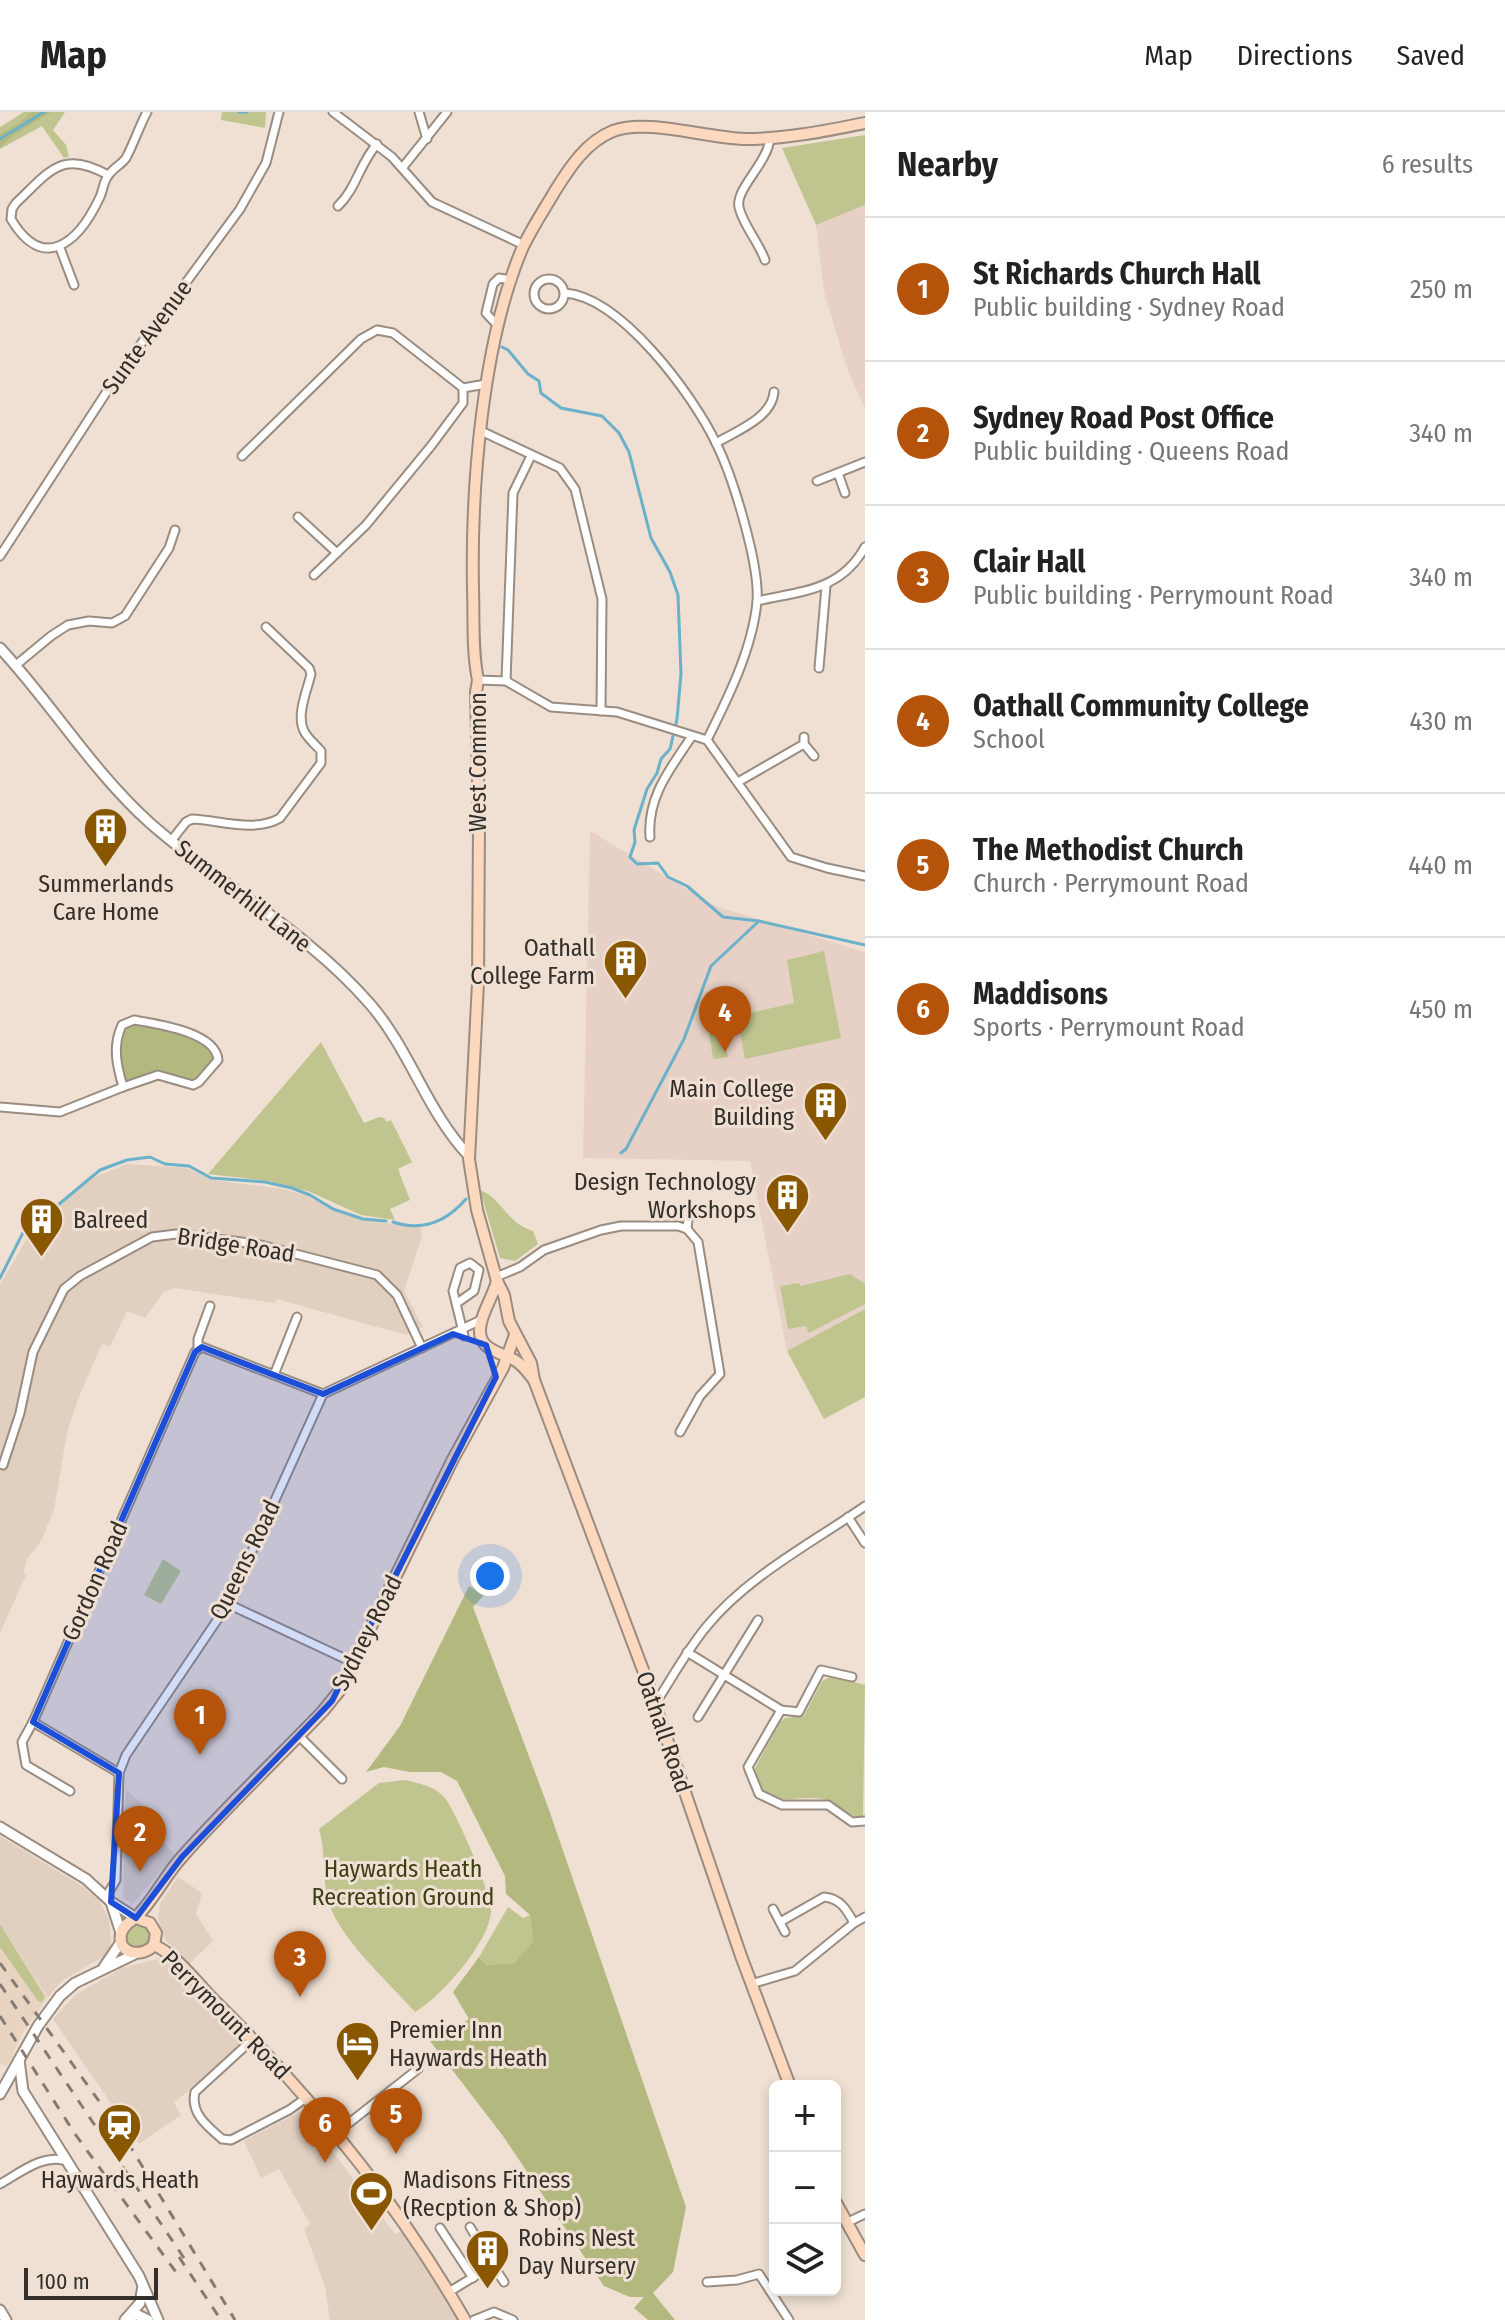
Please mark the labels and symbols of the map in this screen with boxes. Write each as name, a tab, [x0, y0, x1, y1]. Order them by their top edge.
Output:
street label: Sunte Avenue	[96, 274, 198, 400]
street label: West Common	[464, 692, 492, 832]
building icon: Summerlands Care Home	[82, 806, 130, 869]
street label: Summerhill Lane	[169, 834, 317, 958]
place label: Summerlands Care Home	[38, 870, 174, 926]
place label: Oathall College Farm	[470, 934, 595, 990]
building icon: Oathall College Farm	[602, 938, 650, 1001]
pin: 4	[699, 986, 751, 1052]
place label: Main College Building	[669, 1075, 795, 1131]
building icon: Main College Building	[801, 1079, 849, 1142]
place label: Design Technology Workshops	[574, 1168, 756, 1224]
building icon: Design Technology Workshops	[763, 1172, 811, 1235]
building icon: Balreed	[18, 1196, 66, 1259]
place label: Balreed	[73, 1206, 148, 1234]
street label: Bridge Road	[175, 1222, 297, 1268]
street label: Queens Road	[204, 1496, 286, 1624]
street label: Gordon Road	[56, 1517, 134, 1645]
your location	[470, 1556, 510, 1596]
street label: Sydney Road	[326, 1571, 408, 1695]
street label: Oathall Road	[630, 1668, 698, 1796]
pin: 1	[174, 1689, 226, 1755]
pin: 2	[114, 1806, 166, 1872]
park label: Haywards Heath Recreation Ground	[312, 1855, 494, 1911]
pin: 3	[274, 1931, 326, 1997]
street label: Perrymount Road	[156, 1945, 296, 2085]
place label: Premier Inn Haywards Heath	[389, 2016, 548, 2072]
hotel icon: Premier Inn Haywards Heath	[334, 2020, 382, 2083]
pin: 5	[370, 2088, 422, 2154]
pin: 6	[299, 2097, 351, 2163]
station icon: Haywards Heath	[96, 2102, 144, 2165]
place label: Haywards Heath	[41, 2166, 199, 2194]
place label: Madisons Fitness (Recption & Shop)	[403, 2166, 581, 2222]
sports icon: Madisons Fitness (Recption & Shop)	[348, 2170, 396, 2233]
place label: Robins Nest Day Nursery	[518, 2224, 636, 2280]
building icon: Robins Nest Day Nursery	[463, 2228, 511, 2291]
scale bar	[24, 2264, 158, 2300]

